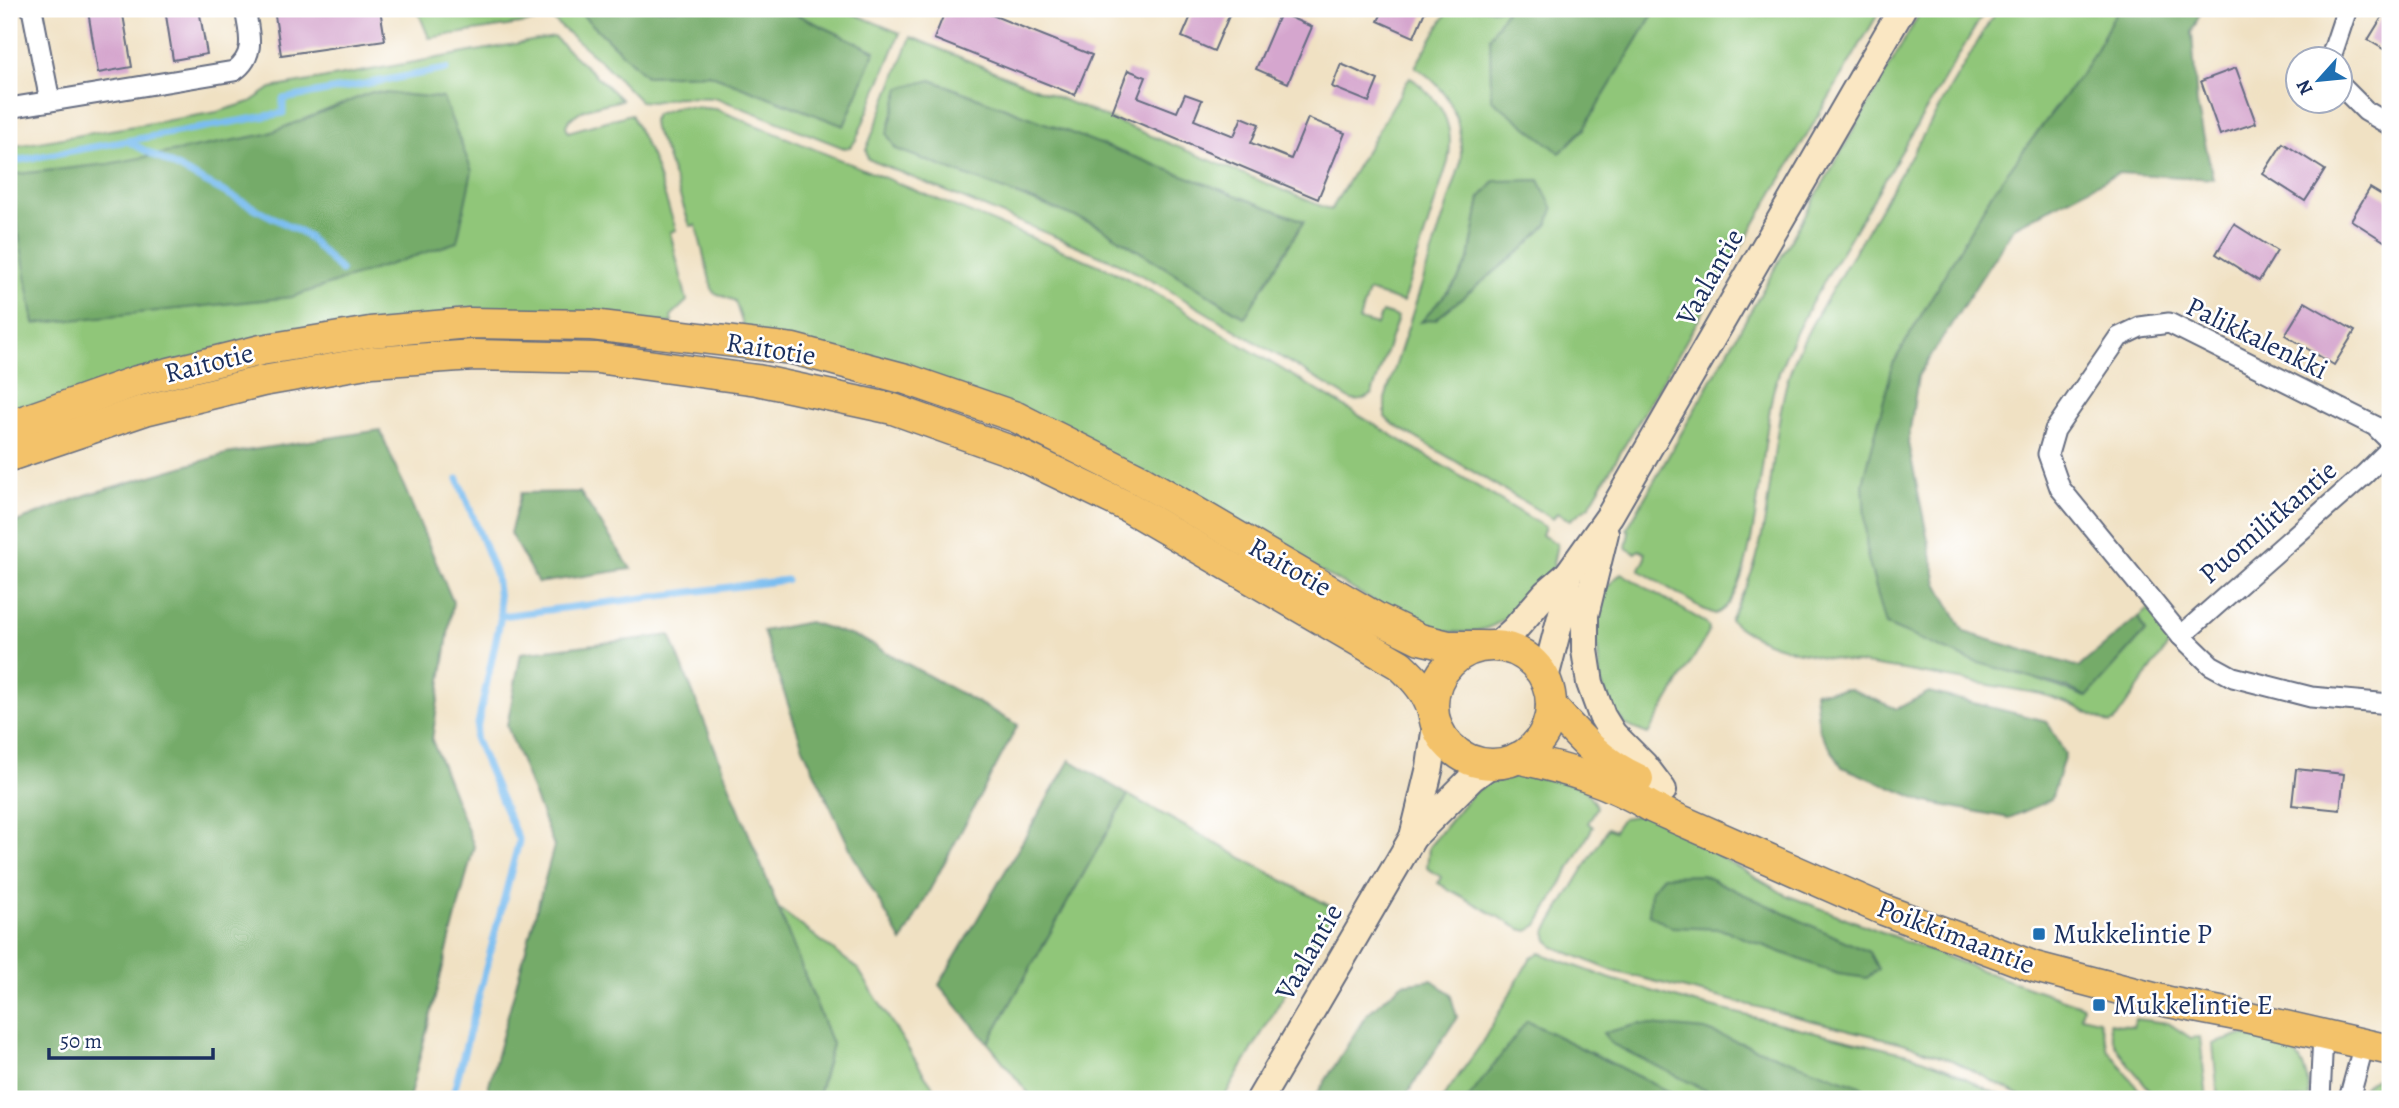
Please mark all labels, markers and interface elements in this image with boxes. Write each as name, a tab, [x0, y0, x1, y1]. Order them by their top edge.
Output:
north arrow	[2284, 46, 2354, 116]
text: N	[2290, 75, 2319, 99]
street label: Vaalantie	[1667, 222, 1753, 333]
street label: Palikkalenkki	[2180, 287, 2334, 389]
street label: Raitotie	[723, 323, 819, 375]
street label: Raitotie	[161, 334, 257, 392]
street label: Puomilitkantie	[2191, 452, 2345, 592]
street label: Raitotie	[1241, 528, 1339, 606]
street label: Poikkimaantie	[1872, 888, 2040, 984]
street label: Vaalantie	[1266, 897, 1352, 1008]
place label: Mukkelintie P	[2053, 915, 2212, 953]
marker: Mukkelintie P	[2031, 926, 2047, 942]
place label: Mukkelintie E	[2113, 986, 2273, 1024]
marker: Mukkelintie E	[2091, 997, 2107, 1013]
scale bar	[49, 1017, 214, 1061]
text: 50 m	[60, 1027, 102, 1055]

